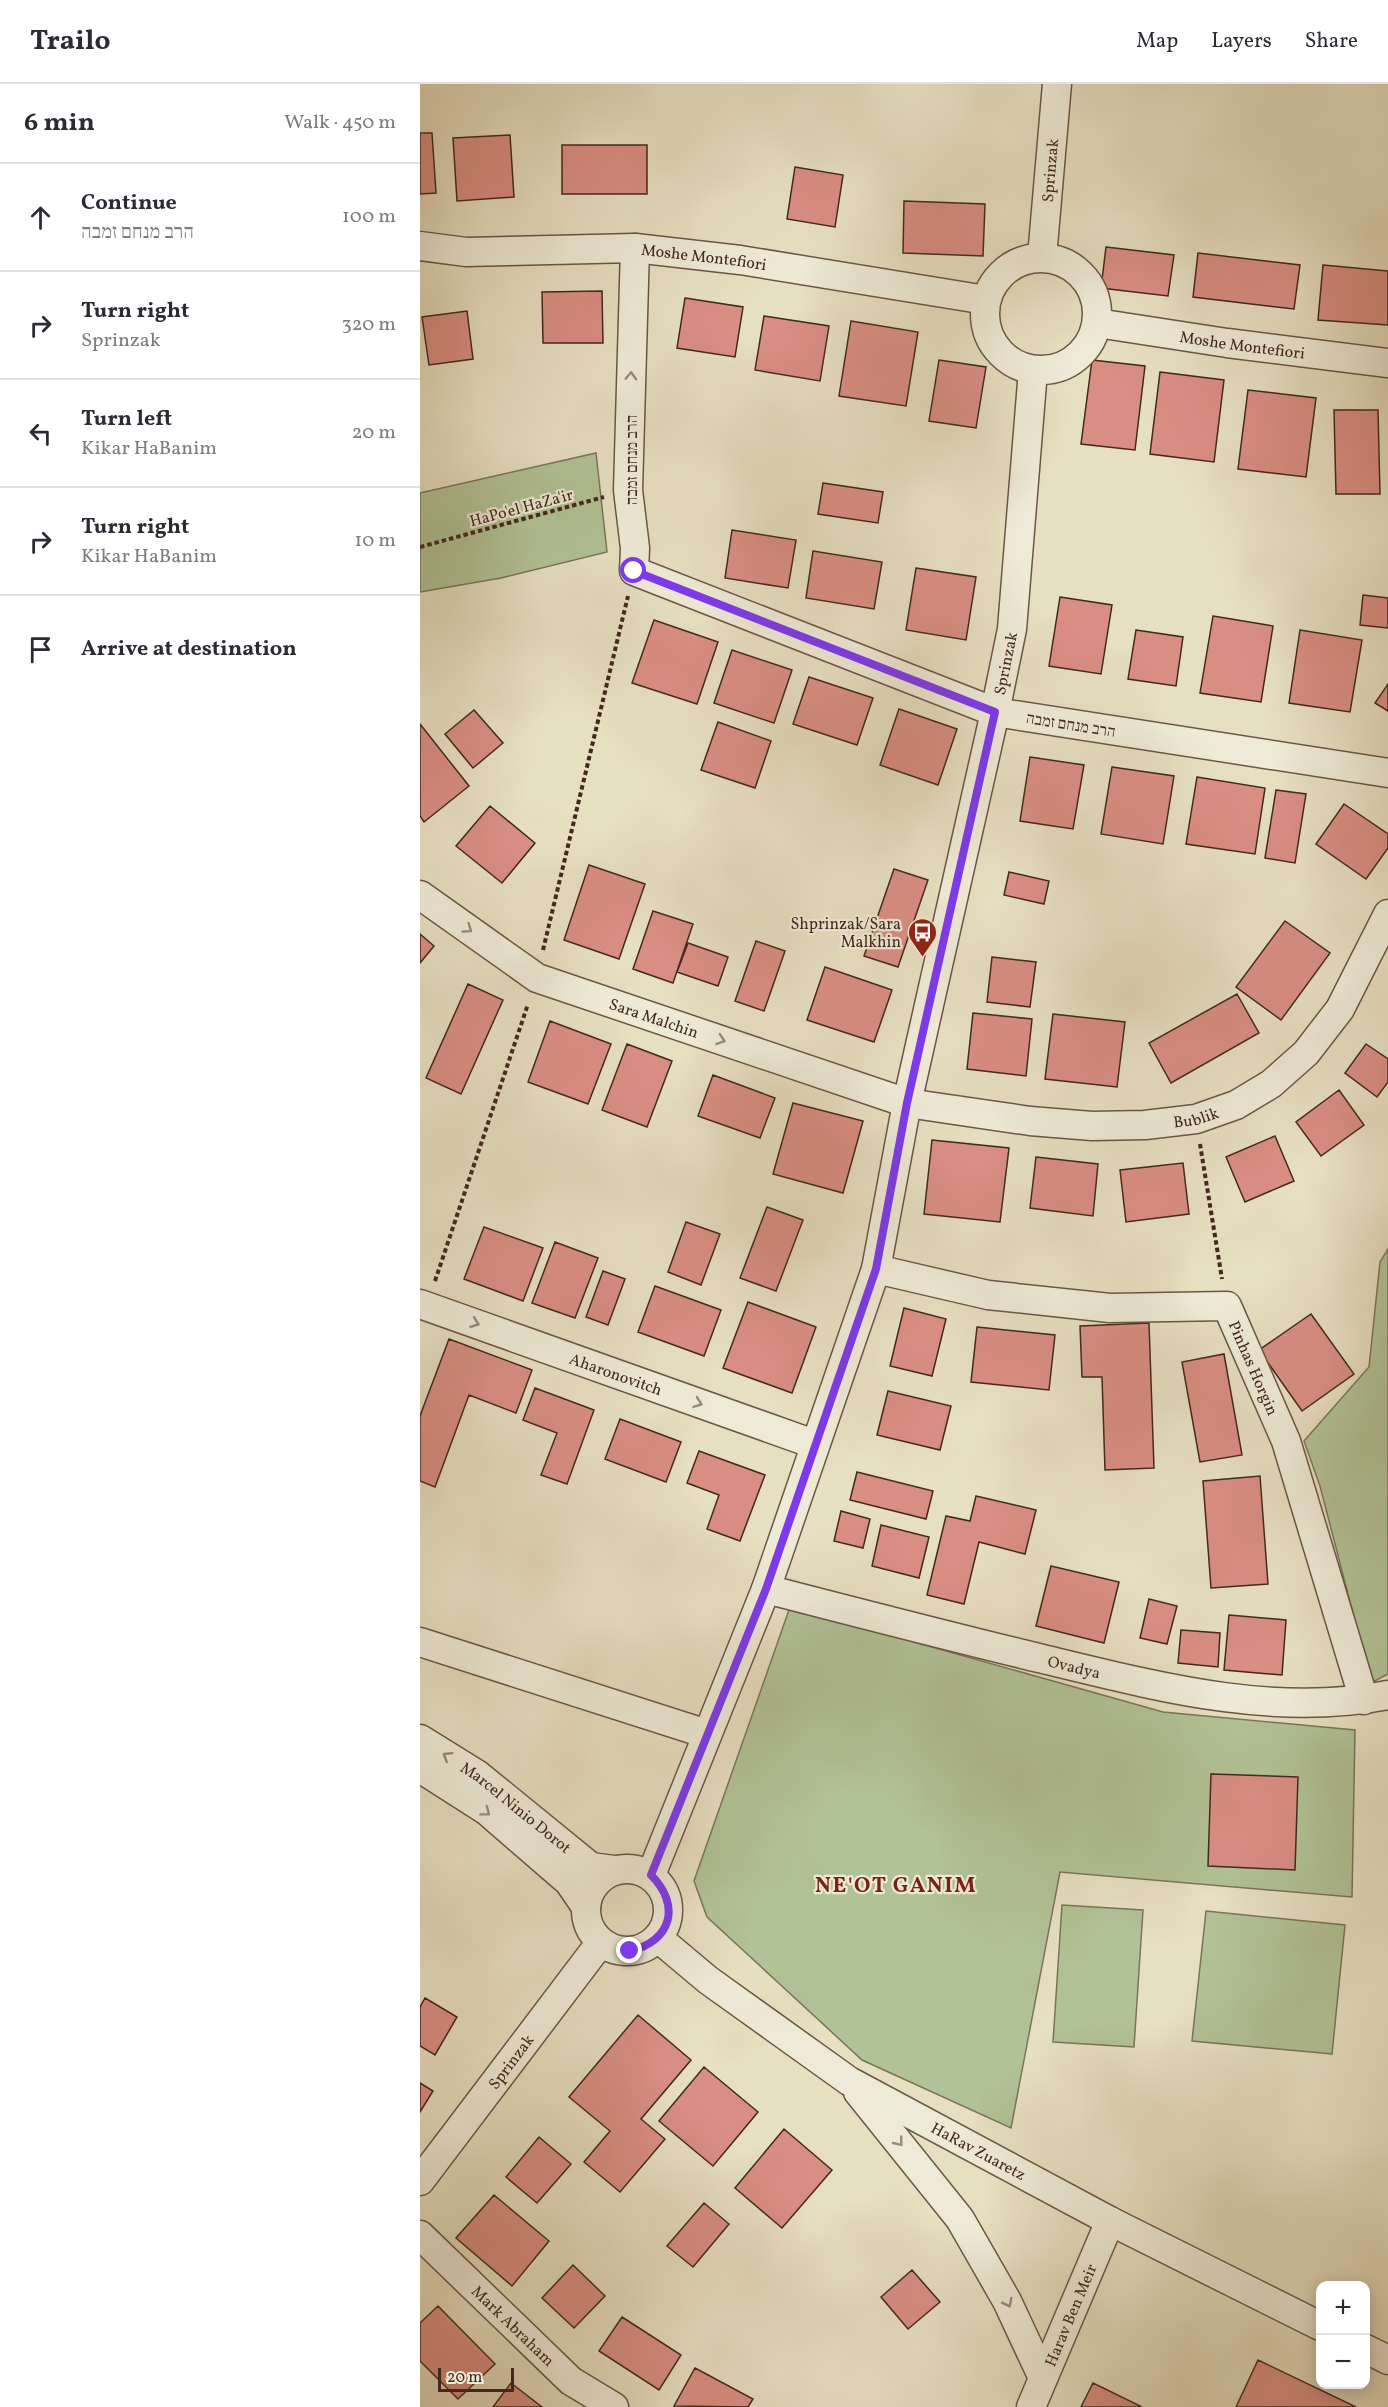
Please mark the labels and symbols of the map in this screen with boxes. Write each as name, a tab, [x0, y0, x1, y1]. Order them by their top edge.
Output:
street label: Sprinzak	[1038, 137, 1065, 203]
street label: Moshe Montefiori	[640, 240, 768, 277]
street label: Moshe Montefiori	[1178, 327, 1306, 366]
one-way arrow	[625, 371, 638, 380]
street label: הרב מנחם זמבה	[622, 415, 644, 505]
street label: HaPo'el HaZa'ir	[467, 484, 576, 533]
route start	[620, 557, 646, 583]
street label: Sprinzak	[990, 630, 1024, 697]
street label: הרב מנחם זמבה	[1024, 708, 1117, 744]
place label: Shprinzak/Sara Malkhin	[790, 914, 901, 954]
bus stop icon: Shprinzak/Sara Malkhin	[906, 916, 938, 958]
one-way arrow	[461, 922, 472, 933]
street label: Sara Malchin	[606, 994, 701, 1045]
one-way arrow	[715, 1033, 726, 1046]
street label: Bublik	[1172, 1103, 1222, 1135]
one-way arrow	[469, 1316, 480, 1328]
street label: Pinhas Horgin	[1222, 1318, 1282, 1419]
street label: Aharonovitch	[566, 1349, 665, 1402]
one-way arrow	[693, 1395, 703, 1408]
street label: Ovadya	[1045, 1651, 1102, 1686]
one-way arrow	[443, 1752, 453, 1764]
street label: Marcel Ninio Dorot	[456, 1758, 575, 1860]
one-way arrow	[480, 1805, 491, 1816]
district label: NE'OT GANIM	[815, 1871, 977, 1902]
route end	[616, 1937, 642, 1963]
street label: Sprinzak	[484, 2030, 540, 2095]
street label: HaRav Zuaretz	[926, 2118, 1029, 2187]
one-way arrow	[891, 2136, 902, 2147]
street label: Harav Ben Meir	[1040, 2261, 1104, 2370]
street label: Mark Abraham	[466, 2281, 559, 2372]
one-way arrow	[1000, 2297, 1012, 2308]
scale bar	[438, 2365, 514, 2392]

